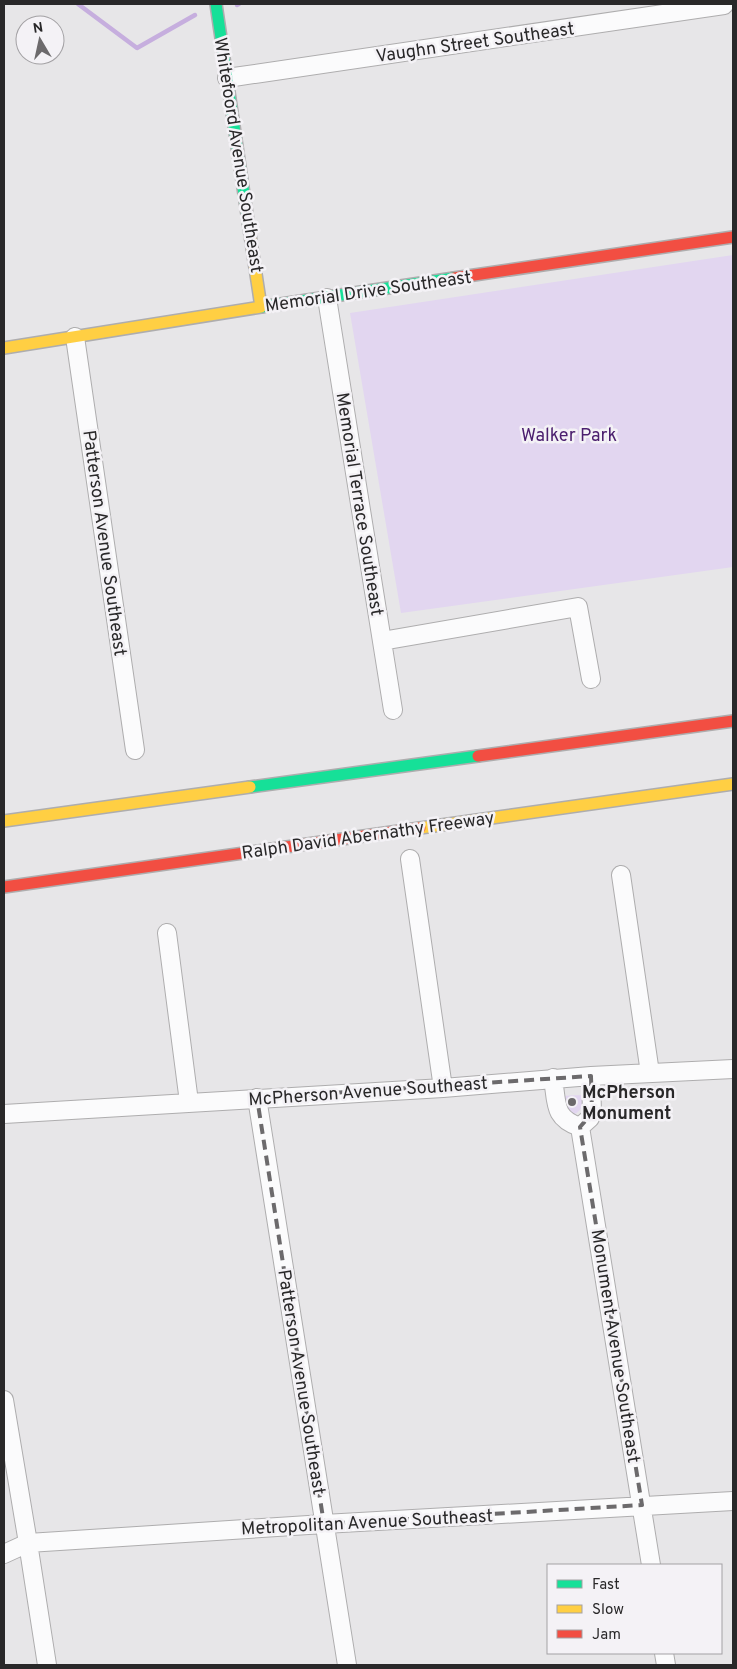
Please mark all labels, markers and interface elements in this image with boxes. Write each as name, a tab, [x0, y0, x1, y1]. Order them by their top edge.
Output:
north arrow	[15, 15, 65, 65]
street label: Vaughn Street Southeast	[374, 18, 576, 69]
text: N	[32, 19, 45, 38]
street label: Whitefoord Avenue Southeast	[208, 36, 267, 274]
street label: Memorial Drive Southeast	[264, 267, 473, 318]
street label: Memorial Terrace Southeast	[330, 391, 388, 618]
park label: Walker Park	[521, 425, 617, 448]
street label: Patterson Avenue Southeast	[76, 429, 131, 658]
street label: Ralph David Abernathy Freeway	[240, 807, 496, 866]
street label: McPherson Avenue Southeast	[248, 1073, 489, 1112]
place label: McPherson Monument	[582, 1082, 675, 1126]
marker: McPherson Monument	[566, 1096, 578, 1108]
street label: Monument Avenue Southeast	[585, 1228, 644, 1465]
street label: Patterson Avenue Southeast	[271, 1268, 330, 1497]
street label: Metropolitan Avenue Southeast	[240, 1505, 494, 1542]
legend	[547, 1564, 722, 1654]
text: Fast	[592, 1576, 620, 1595]
text: Slow	[592, 1601, 624, 1620]
text: Jam	[592, 1626, 621, 1645]

